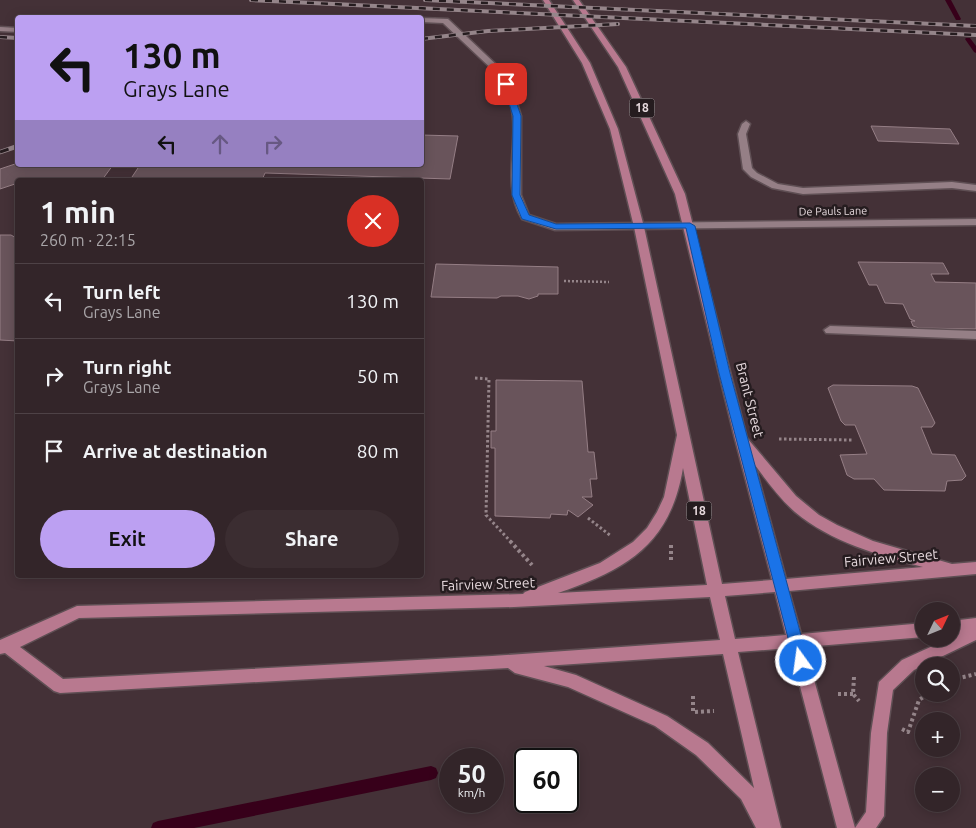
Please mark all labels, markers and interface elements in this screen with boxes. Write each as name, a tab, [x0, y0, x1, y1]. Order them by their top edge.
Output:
icon: left	[40, 35, 105, 100]
text: 130 m	[123, 35, 221, 75]
pin	[485, 63, 527, 105]
icon: arrive	[492, 70, 520, 98]
text: Grays Lane	[123, 76, 230, 101]
road number: 18	[630, 99, 654, 118]
icon: left	[153, 130, 181, 158]
icon: ahead	[206, 130, 234, 158]
icon: right	[259, 130, 287, 158]
text: 1 min	[40, 195, 116, 229]
button: close	[347, 195, 399, 247]
street label: De Pauls Lane	[799, 204, 867, 218]
text: 260 m · 22:15	[40, 231, 136, 249]
text: Turn left	[83, 281, 161, 303]
icon: left	[40, 287, 68, 315]
text: 130 m	[346, 290, 399, 312]
text: Grays Lane	[83, 303, 161, 321]
text: Turn right	[83, 356, 171, 378]
street label: Brant Street	[733, 361, 767, 440]
icon: right	[40, 362, 68, 390]
text: 50 m	[357, 365, 399, 387]
text: Grays Lane	[83, 378, 161, 396]
icon: arrive	[40, 437, 68, 465]
text: Arrive at destination	[83, 440, 268, 462]
text: 80 m	[357, 440, 399, 462]
road number: 18	[686, 502, 712, 520]
button: Exit	[40, 510, 215, 568]
button: Share	[225, 510, 399, 568]
street label: Fairview Street	[843, 546, 939, 570]
street label: Fairview Street	[441, 574, 536, 594]
north arrow	[915, 602, 960, 648]
map controls	[915, 602, 960, 812]
position arrow	[774, 634, 826, 686]
button: search	[915, 657, 960, 702]
button: +	[915, 712, 960, 757]
speed limit sign: 60	[514, 748, 579, 813]
text: 50	[457, 760, 486, 788]
button: −	[915, 767, 960, 812]
text: km/h	[458, 786, 485, 799]

